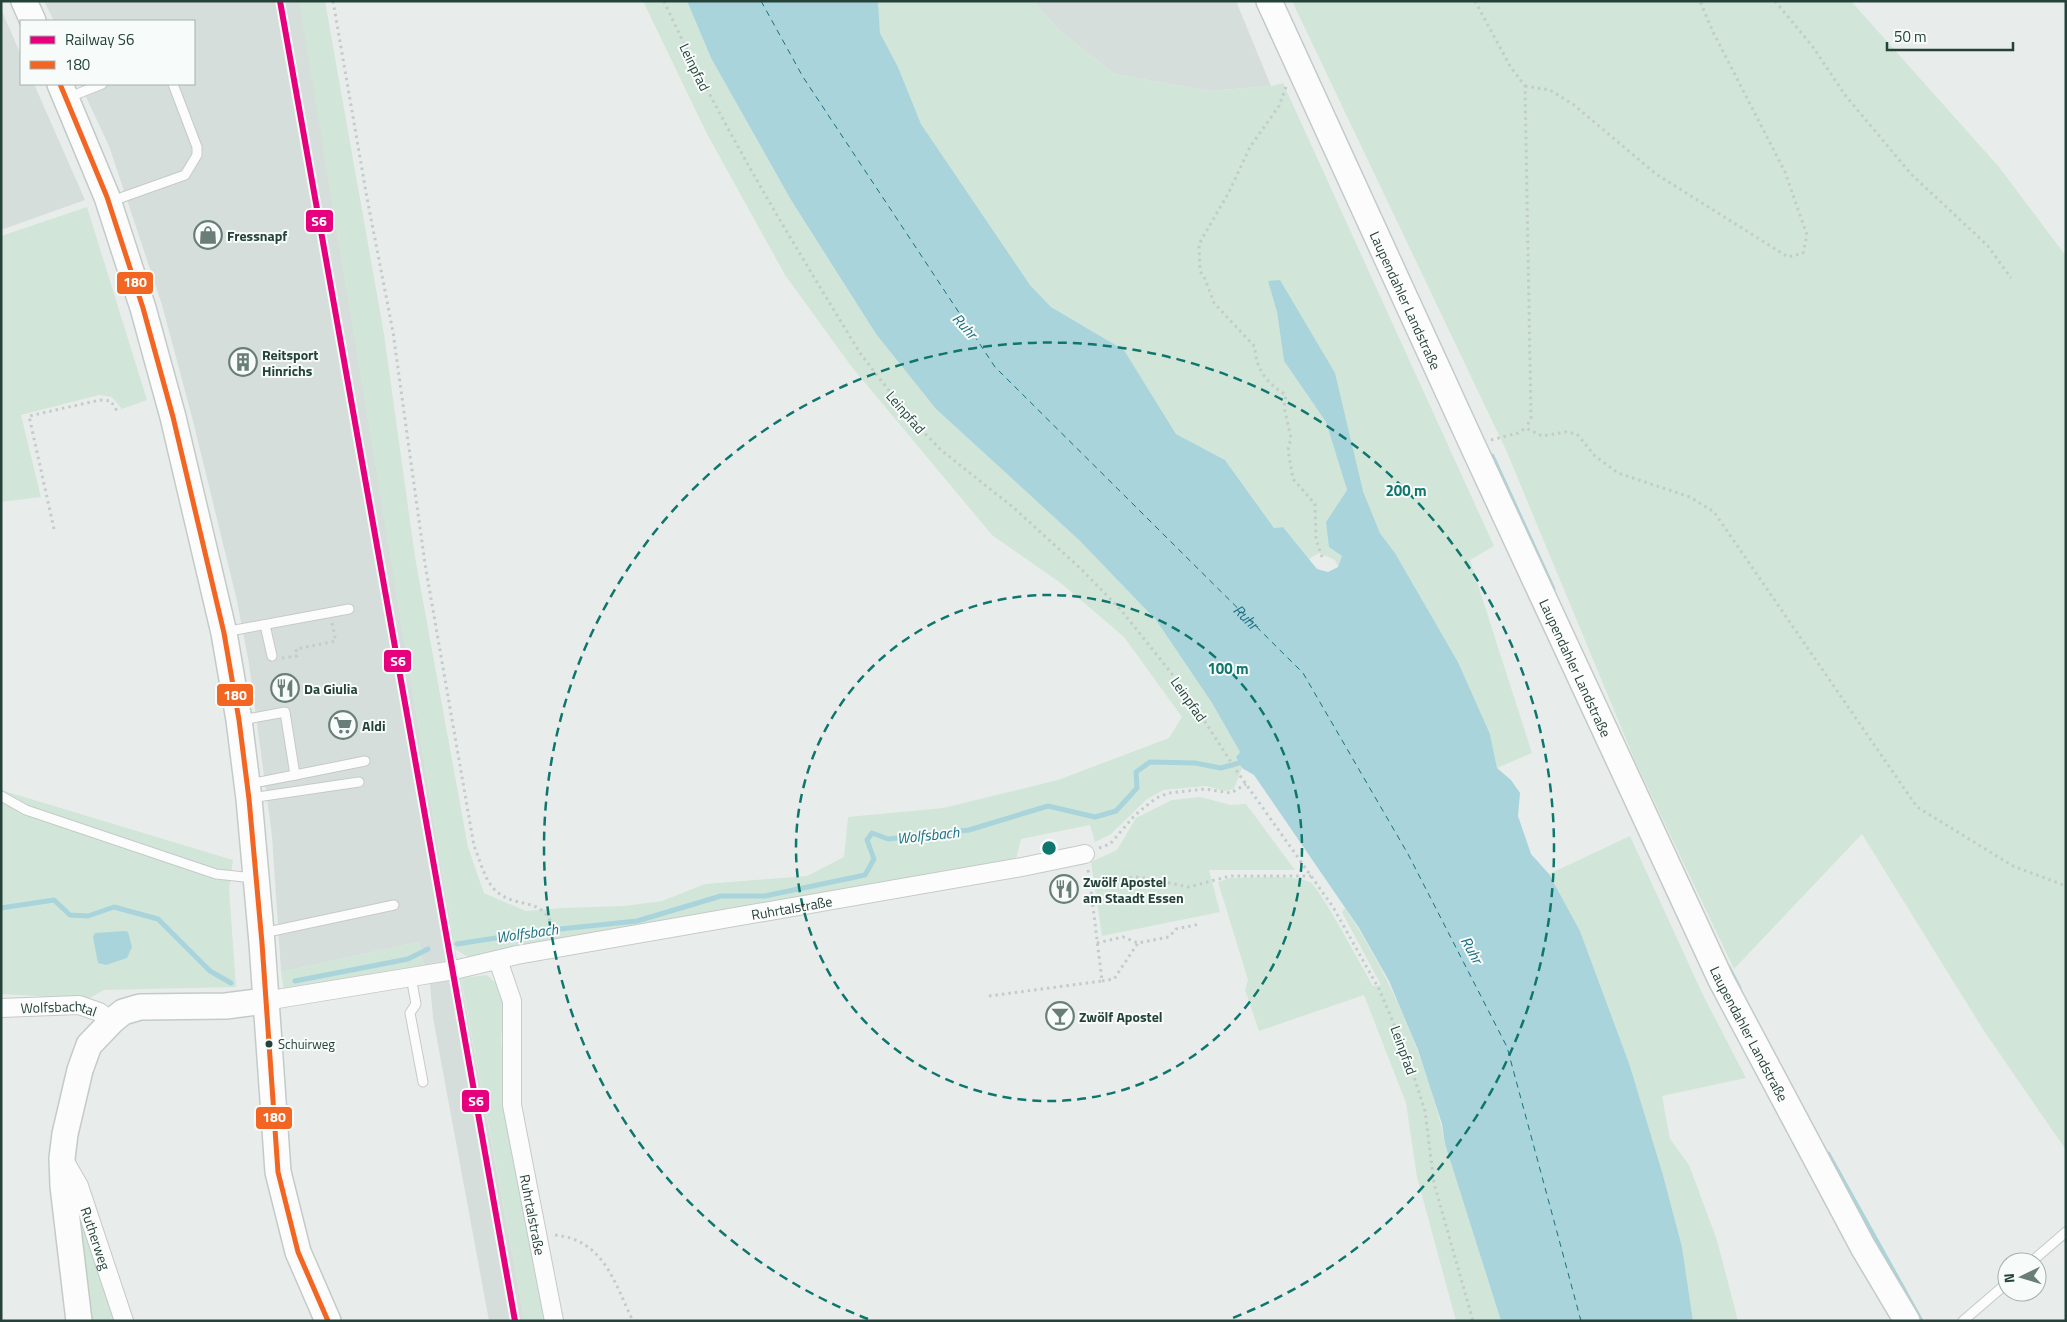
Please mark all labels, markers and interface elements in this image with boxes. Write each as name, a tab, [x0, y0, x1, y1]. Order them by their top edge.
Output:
legend	[20, 20, 195, 85]
scale bar	[1887, 20, 2013, 52]
text: 50 m	[1894, 25, 1927, 48]
text: Railway S6	[65, 28, 134, 51]
street label: Leinpfad	[674, 40, 716, 94]
text: 180	[65, 53, 90, 76]
line badge: S6	[305, 209, 334, 233]
text: S6	[311, 210, 327, 231]
shop icon: Fressnapf	[193, 220, 223, 250]
place label: Fressnapf	[227, 225, 287, 246]
street label: Laupendahler Landstraße	[1365, 227, 1447, 373]
line badge: 180	[116, 271, 154, 295]
text: 180	[123, 271, 147, 292]
water label: Ruhr	[947, 308, 984, 346]
place label: Reitsport Hinrichs	[262, 344, 318, 381]
building icon: Reitsport Hinrichs	[228, 347, 258, 377]
street label: Leinpfad	[881, 386, 931, 438]
text: 200 m	[1385, 479, 1427, 502]
street label: Laupendahler Landstraße	[1535, 595, 1617, 740]
water label: Ruhr	[1228, 599, 1266, 636]
line badge: S6	[383, 649, 412, 673]
text: S6	[390, 650, 406, 671]
text: 100 m	[1207, 657, 1249, 680]
street label: Leinpfad	[1166, 672, 1212, 726]
restaurant icon: Da Giulia	[270, 673, 300, 703]
place label: Da Giulia	[304, 678, 358, 699]
line badge: 180	[216, 683, 254, 707]
text: 180	[223, 684, 247, 705]
supermarket icon: Aldi	[328, 710, 358, 740]
place label: Aldi	[362, 715, 386, 736]
water label: Wolfsbach	[896, 820, 961, 850]
centre of rings	[1040, 839, 1058, 857]
place label: Zwölf Apostel am Staadt Essen	[1083, 871, 1184, 908]
restaurant icon: Zwölf Apostel am Staadt Essen	[1049, 874, 1079, 904]
street label: Ruhrtalstraße	[749, 890, 834, 925]
water label: Wolfsbach	[495, 917, 560, 949]
water label: Ruhr	[1455, 932, 1490, 970]
street label: Laupendahler Landstraße	[1705, 962, 1794, 1105]
street label: Wolfsbachtal	[20, 994, 100, 1021]
bar icon: Zwölf Apostel	[1045, 1001, 1075, 1031]
place label: Zwölf Apostel	[1079, 1006, 1163, 1027]
street label: Leinpfad	[1385, 1023, 1423, 1077]
place label: Schuirweg	[278, 1034, 335, 1054]
marker: Schuirweg	[264, 1039, 274, 1049]
line badge: S6	[461, 1089, 490, 1113]
text: S6	[468, 1090, 484, 1111]
line badge: 180	[255, 1106, 293, 1130]
text: 180	[262, 1106, 286, 1127]
street label: Ruhrtalstraße	[515, 1172, 551, 1257]
street label: Rutherweg	[76, 1204, 117, 1272]
north arrow	[1997, 1252, 2047, 1302]
text: N	[1998, 1272, 2019, 1284]

